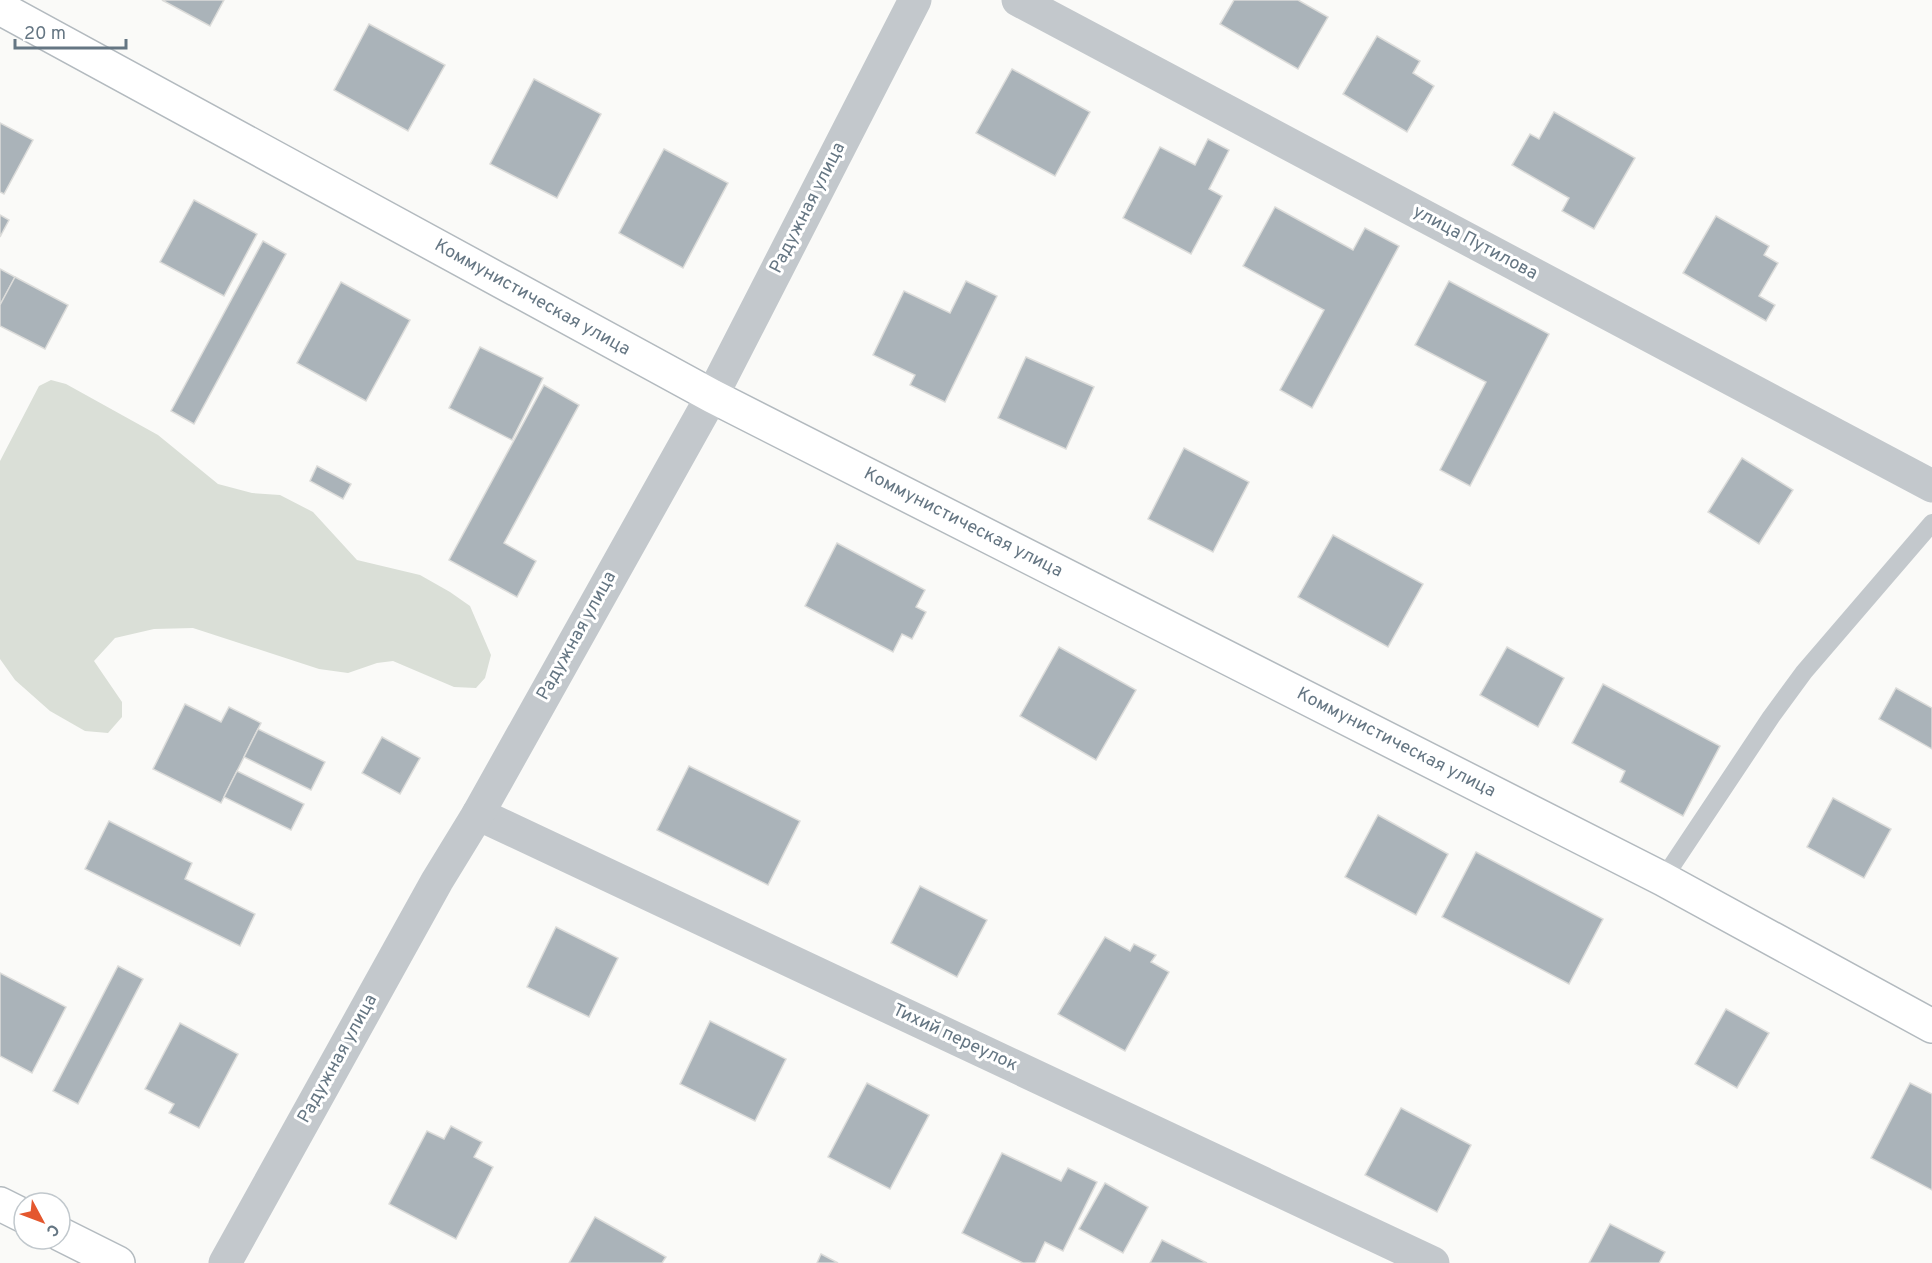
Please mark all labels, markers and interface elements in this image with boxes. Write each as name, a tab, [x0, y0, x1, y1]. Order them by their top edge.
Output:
scale bar	[15, 12, 126, 50]
text: 20 m	[24, 23, 66, 46]
street label: Радужная улица	[765, 139, 851, 277]
street label: улица Путилова	[1409, 200, 1541, 286]
street label: Коммунистическая улица	[430, 235, 634, 361]
street label: Коммунистическая улица	[860, 463, 1066, 583]
street label: Радужная улица	[532, 567, 622, 705]
street label: Коммунистическая улица	[1293, 683, 1499, 803]
street label: Радужная улица	[293, 990, 383, 1128]
street label: Тихий переулок	[889, 999, 1021, 1077]
north arrow	[12, 1191, 72, 1251]
text: С	[41, 1219, 63, 1240]

